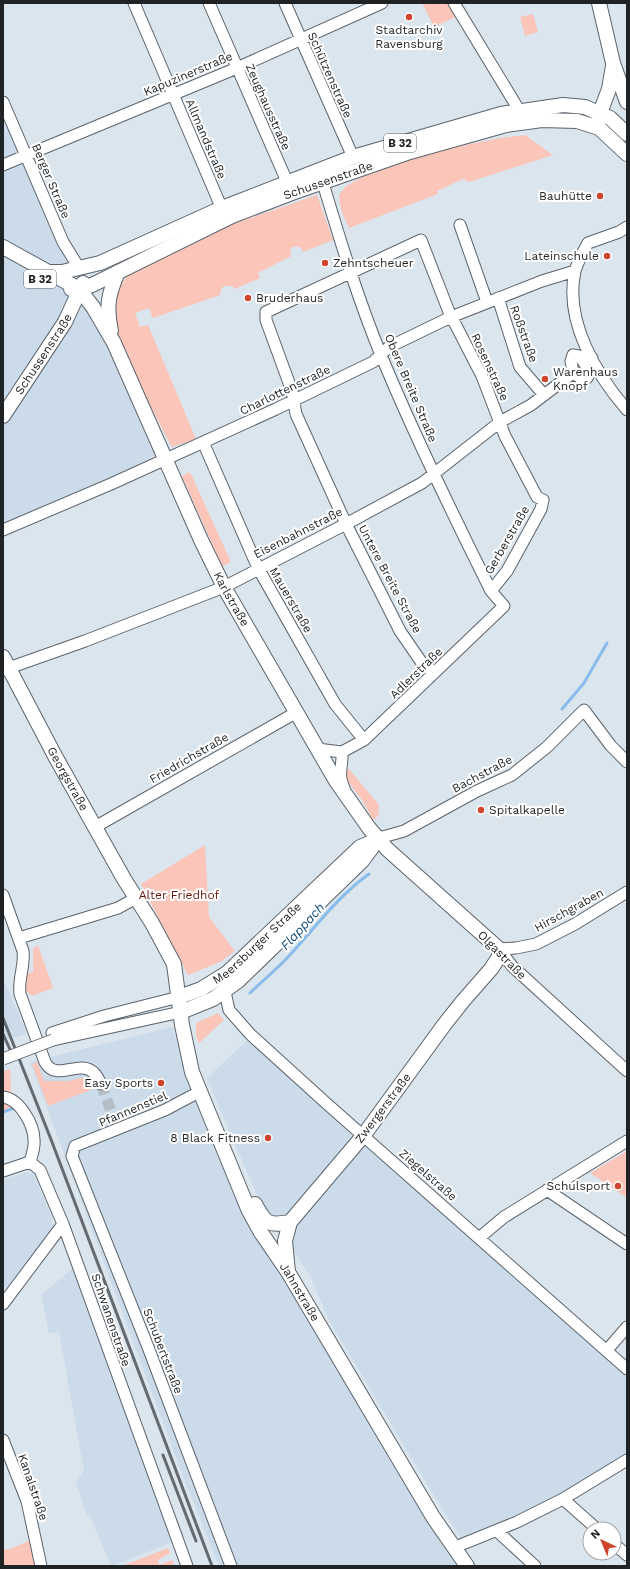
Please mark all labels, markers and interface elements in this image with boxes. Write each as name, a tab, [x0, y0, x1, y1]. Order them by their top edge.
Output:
marker: Stadtarchiv Ravensburg	[404, 12, 414, 22]
place label: Stadtarchiv Ravensburg	[375, 23, 443, 51]
street label: Schützenstraße	[305, 30, 355, 120]
street label: Kapuzinerstraße	[141, 49, 235, 99]
street label: Zeughausstraße	[243, 62, 293, 152]
street label: Allmandstraße	[183, 97, 229, 181]
road number: B 32	[384, 134, 416, 152]
street label: Berger Straße	[29, 141, 73, 221]
street label: Schussenstraße	[281, 159, 374, 203]
place label: Bauhütte	[539, 189, 592, 203]
marker: Bauhütte	[595, 191, 605, 201]
place label: Lateinschule	[524, 249, 599, 263]
marker: Lateinschule	[602, 251, 612, 261]
place label: Zehntscheuer	[333, 256, 414, 270]
marker: Zehntscheuer	[320, 258, 330, 268]
road number: B 32	[24, 270, 56, 288]
place label: Bruderhaus	[256, 291, 323, 305]
marker: Bruderhaus	[243, 293, 253, 303]
street label: Roßstraße	[507, 304, 541, 364]
street label: Schussenstraße	[12, 312, 75, 397]
street label: Rosenstraße	[468, 331, 512, 403]
street label: Obere Breite Straße	[382, 332, 440, 444]
street label: Charlottenstraße	[237, 362, 333, 418]
place label: Warenhaus Knopf	[553, 365, 618, 393]
marker: Warenhaus Knopf	[540, 374, 550, 384]
street label: Gerberstraße	[482, 503, 532, 577]
street label: Eisenbahnstraße	[251, 505, 345, 561]
street label: Untere Breite Straße	[355, 522, 425, 636]
street label: Mauerstraße	[267, 565, 315, 635]
street label: Karlstraße	[211, 569, 252, 629]
street label: Adlerstraße	[387, 644, 445, 702]
street label: Friedrichstraße	[147, 730, 231, 786]
street label: Georgstraße	[44, 744, 91, 813]
street label: Bachstraße	[450, 752, 514, 796]
place label: Spitalkapelle	[489, 803, 565, 817]
marker: Spitalkapelle	[476, 805, 486, 815]
street label: Hirschgraben	[532, 885, 606, 935]
park label: Alter Friedhof	[139, 888, 220, 902]
street label: Meersburger Straße	[210, 899, 304, 987]
water label: Flappach	[277, 900, 328, 953]
street label: Olgastraße	[475, 928, 529, 982]
street label: Zwergerstraße	[352, 1070, 414, 1146]
place label: Easy Sports	[84, 1076, 153, 1090]
marker: Easy Sports	[156, 1078, 166, 1088]
street label: Pfannenstiel	[97, 1088, 170, 1130]
place label: 8 Black Fitness	[170, 1131, 260, 1145]
marker: 8 Black Fitness	[263, 1133, 273, 1143]
street label: Ziegelstraße	[396, 1146, 460, 1204]
place label: Schulsport	[546, 1179, 610, 1193]
marker: Schulsport	[613, 1181, 623, 1191]
street label: Jahnstraße	[277, 1260, 323, 1324]
street label: Schwanenstraße	[89, 1272, 134, 1368]
street label: Schubertstraße	[140, 1306, 186, 1396]
street label: Kanalstraße	[15, 1452, 51, 1522]
north arrow	[582, 1521, 622, 1561]
text: N	[588, 1527, 603, 1542]

